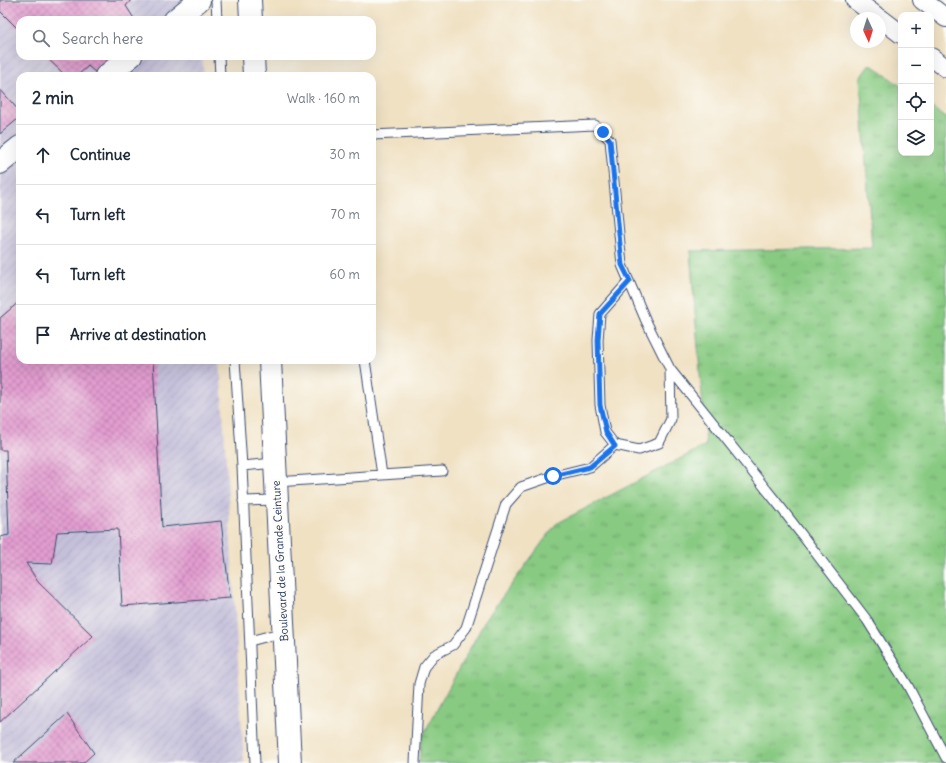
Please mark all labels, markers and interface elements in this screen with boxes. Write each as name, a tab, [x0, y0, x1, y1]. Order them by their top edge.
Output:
north arrow	[850, 12, 886, 48]
map controls	[898, 12, 934, 156]
button: +	[898, 12, 934, 48]
search box	[16, 16, 376, 60]
icon: search	[30, 27, 52, 49]
text: Search here	[62, 29, 143, 48]
button: −	[898, 48, 934, 84]
button: locate	[898, 84, 934, 120]
text: 2 min	[32, 87, 74, 109]
text: Walk · 160 m	[287, 90, 360, 107]
button: layers	[898, 120, 934, 156]
route end	[594, 123, 612, 141]
icon: ahead	[32, 144, 54, 166]
text: Continue	[70, 145, 131, 164]
text: 30 m	[330, 146, 360, 163]
icon: left	[32, 204, 54, 226]
text: Turn left	[70, 205, 125, 224]
text: 70 m	[331, 206, 360, 223]
icon: left	[32, 264, 54, 286]
text: Turn left	[70, 265, 125, 284]
text: 60 m	[329, 266, 360, 283]
icon: arrive	[32, 324, 54, 346]
text: Arrive at destination	[70, 325, 206, 344]
route start	[544, 467, 562, 485]
street label: Boulevard de la Grande Ceinture	[269, 480, 291, 642]

